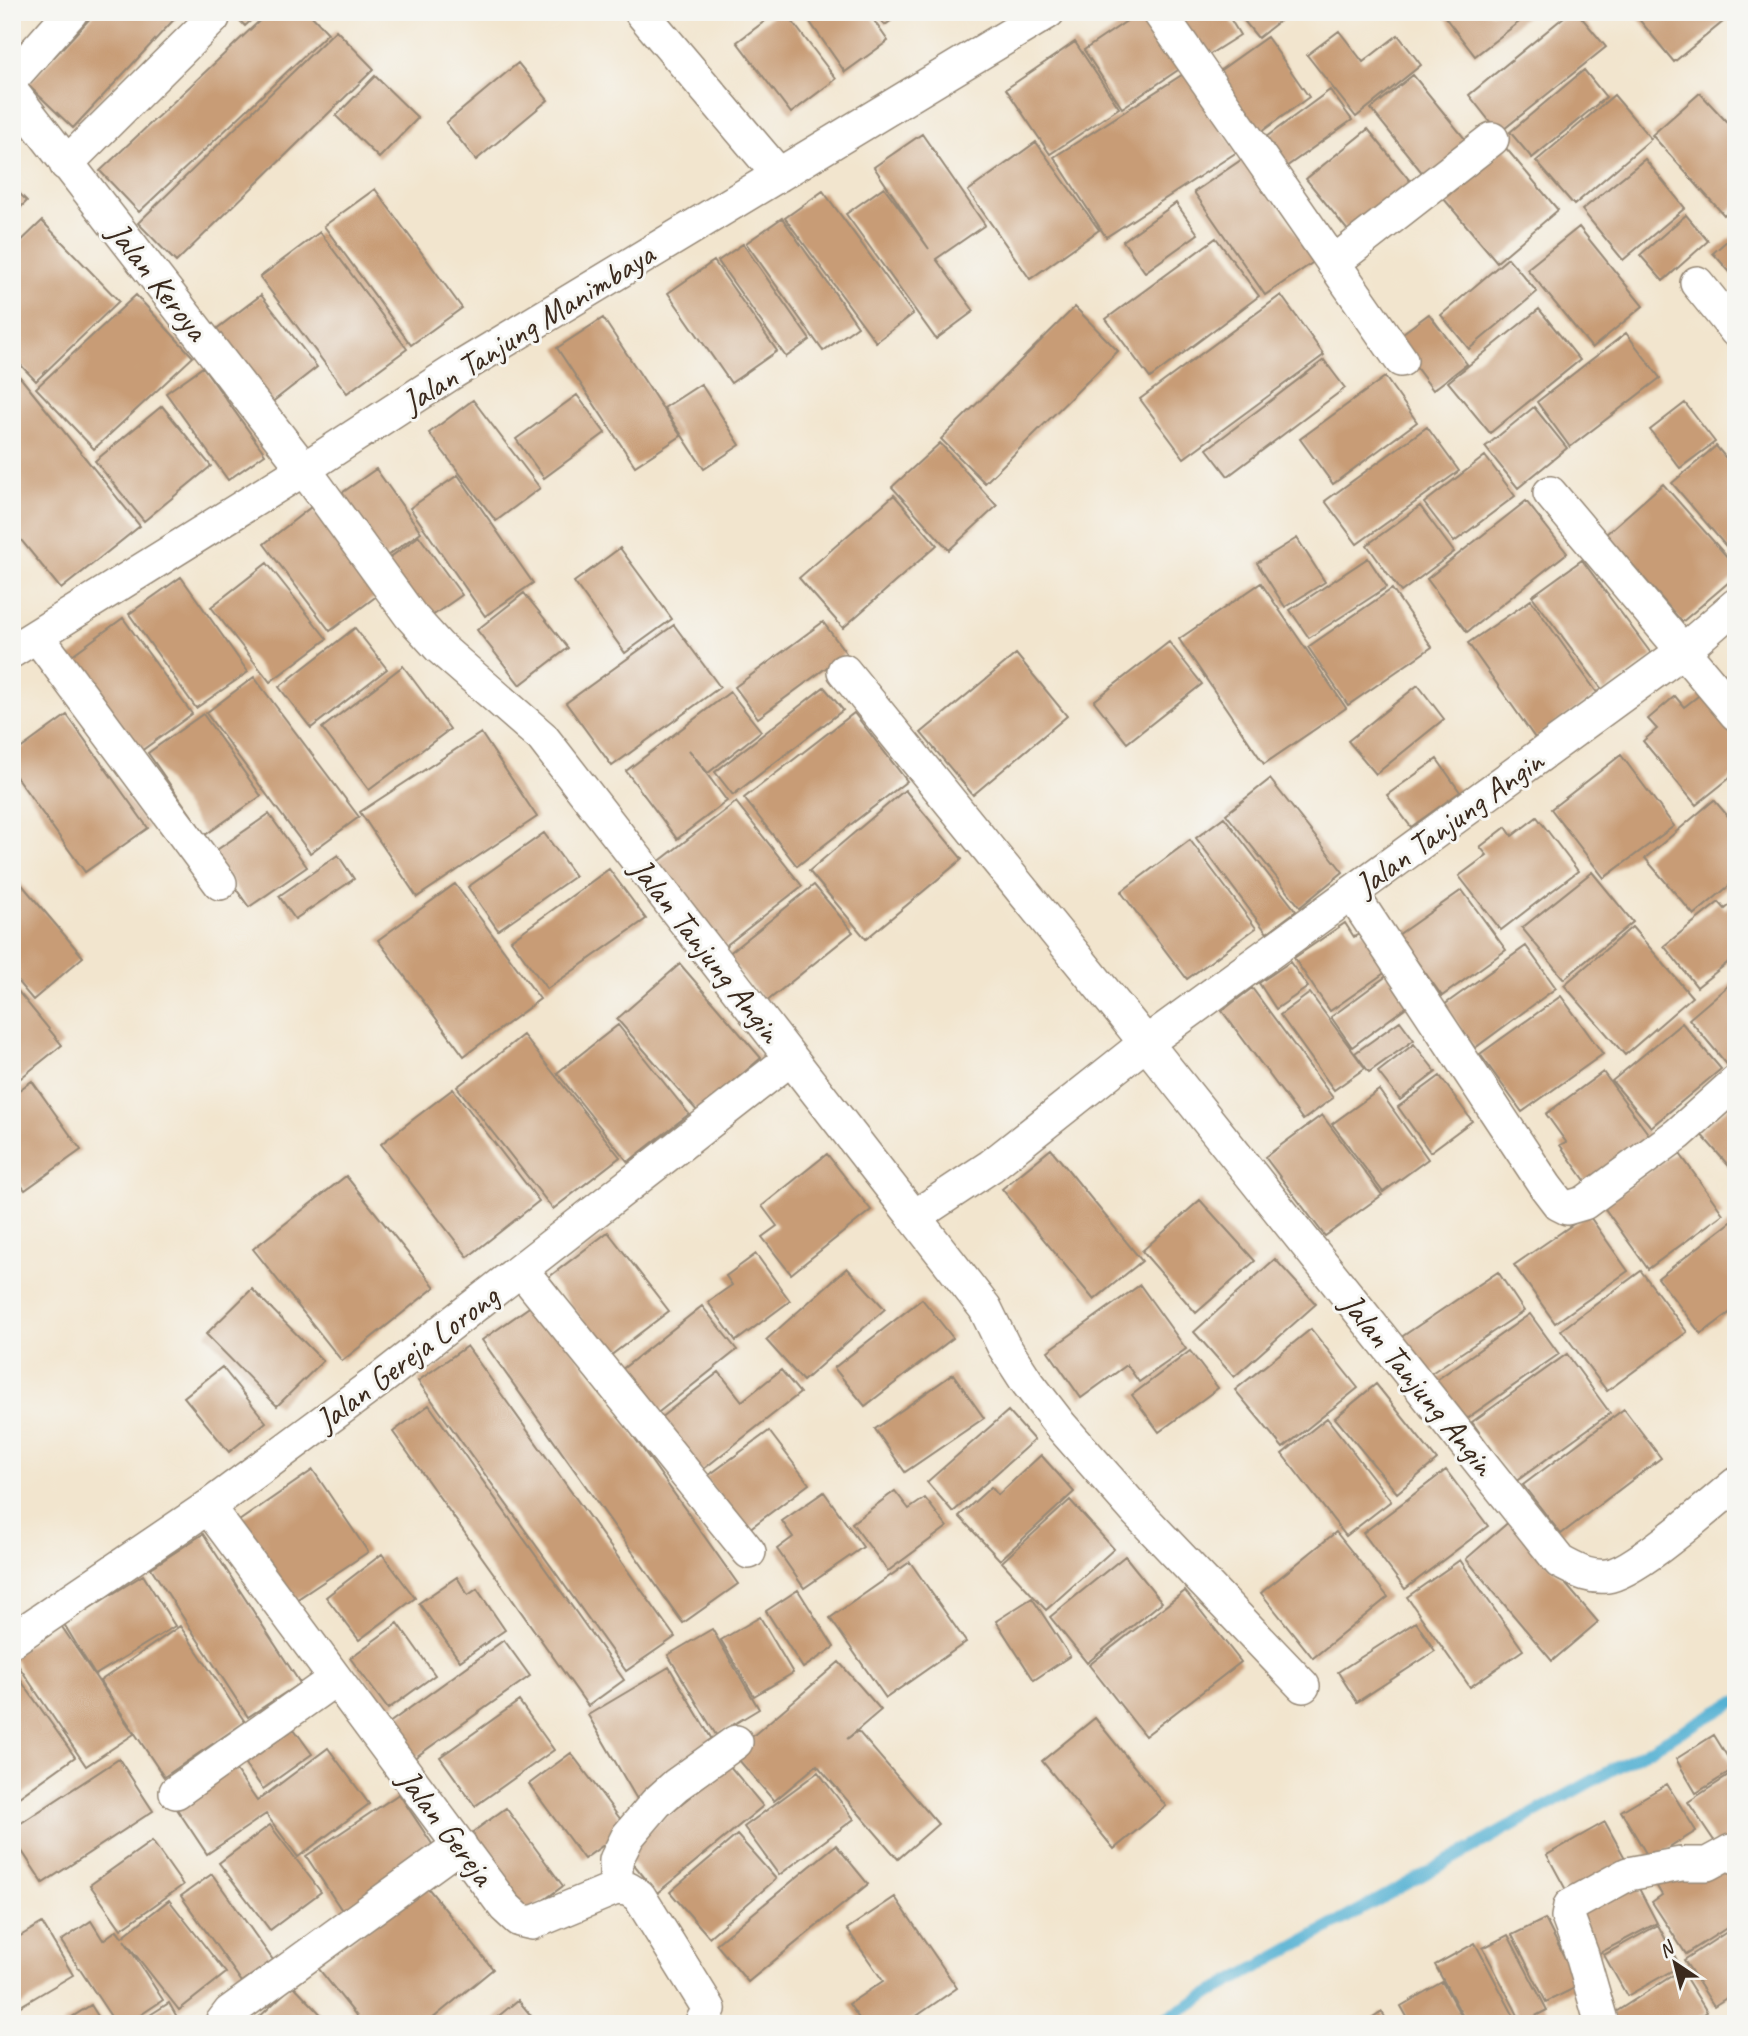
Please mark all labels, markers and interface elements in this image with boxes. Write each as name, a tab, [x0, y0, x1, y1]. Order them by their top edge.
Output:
street label: Jalan Keroya	[97, 212, 219, 350]
street label: Jalan Tanjung Manimbaya	[392, 232, 664, 424]
street label: Jalan Tanjung Angin	[1345, 739, 1553, 907]
street label: Jalan Tanjung Angin	[620, 848, 793, 1052]
street label: Jalan Gereja Lorong	[305, 1274, 508, 1442]
street label: Jalan Tanjung Angin	[1330, 1283, 1506, 1486]
street label: Jalan Gereja	[387, 1759, 505, 1895]
north arrow	[1640, 1927, 1710, 1997]
text: N	[1654, 1935, 1680, 1963]

